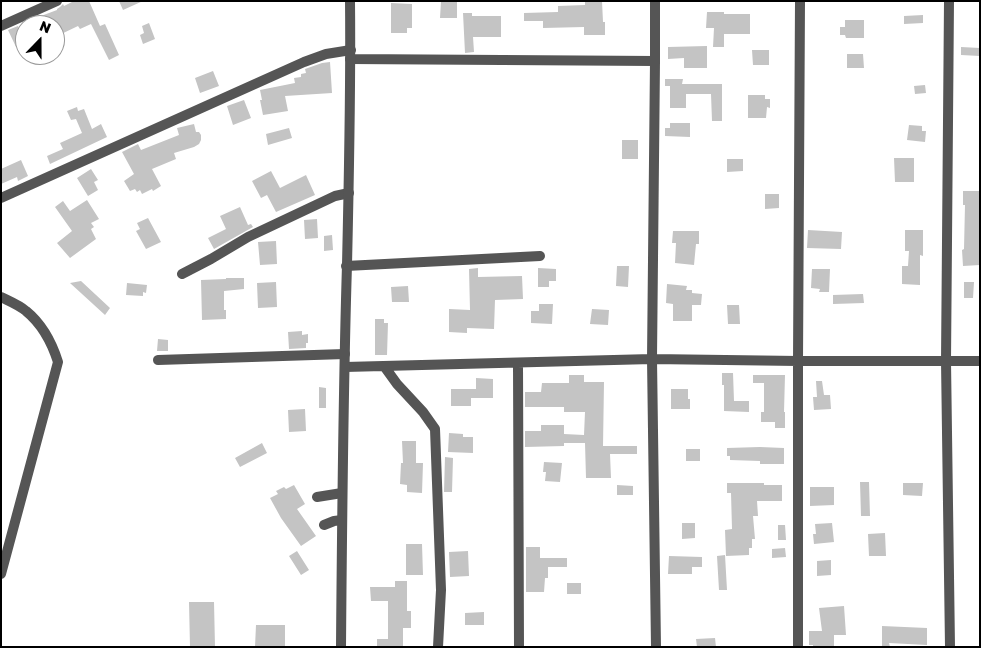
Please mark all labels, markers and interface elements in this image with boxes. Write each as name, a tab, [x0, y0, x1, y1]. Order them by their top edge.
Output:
north arrow	[15, 15, 65, 65]
text: N	[37, 17, 54, 36]

